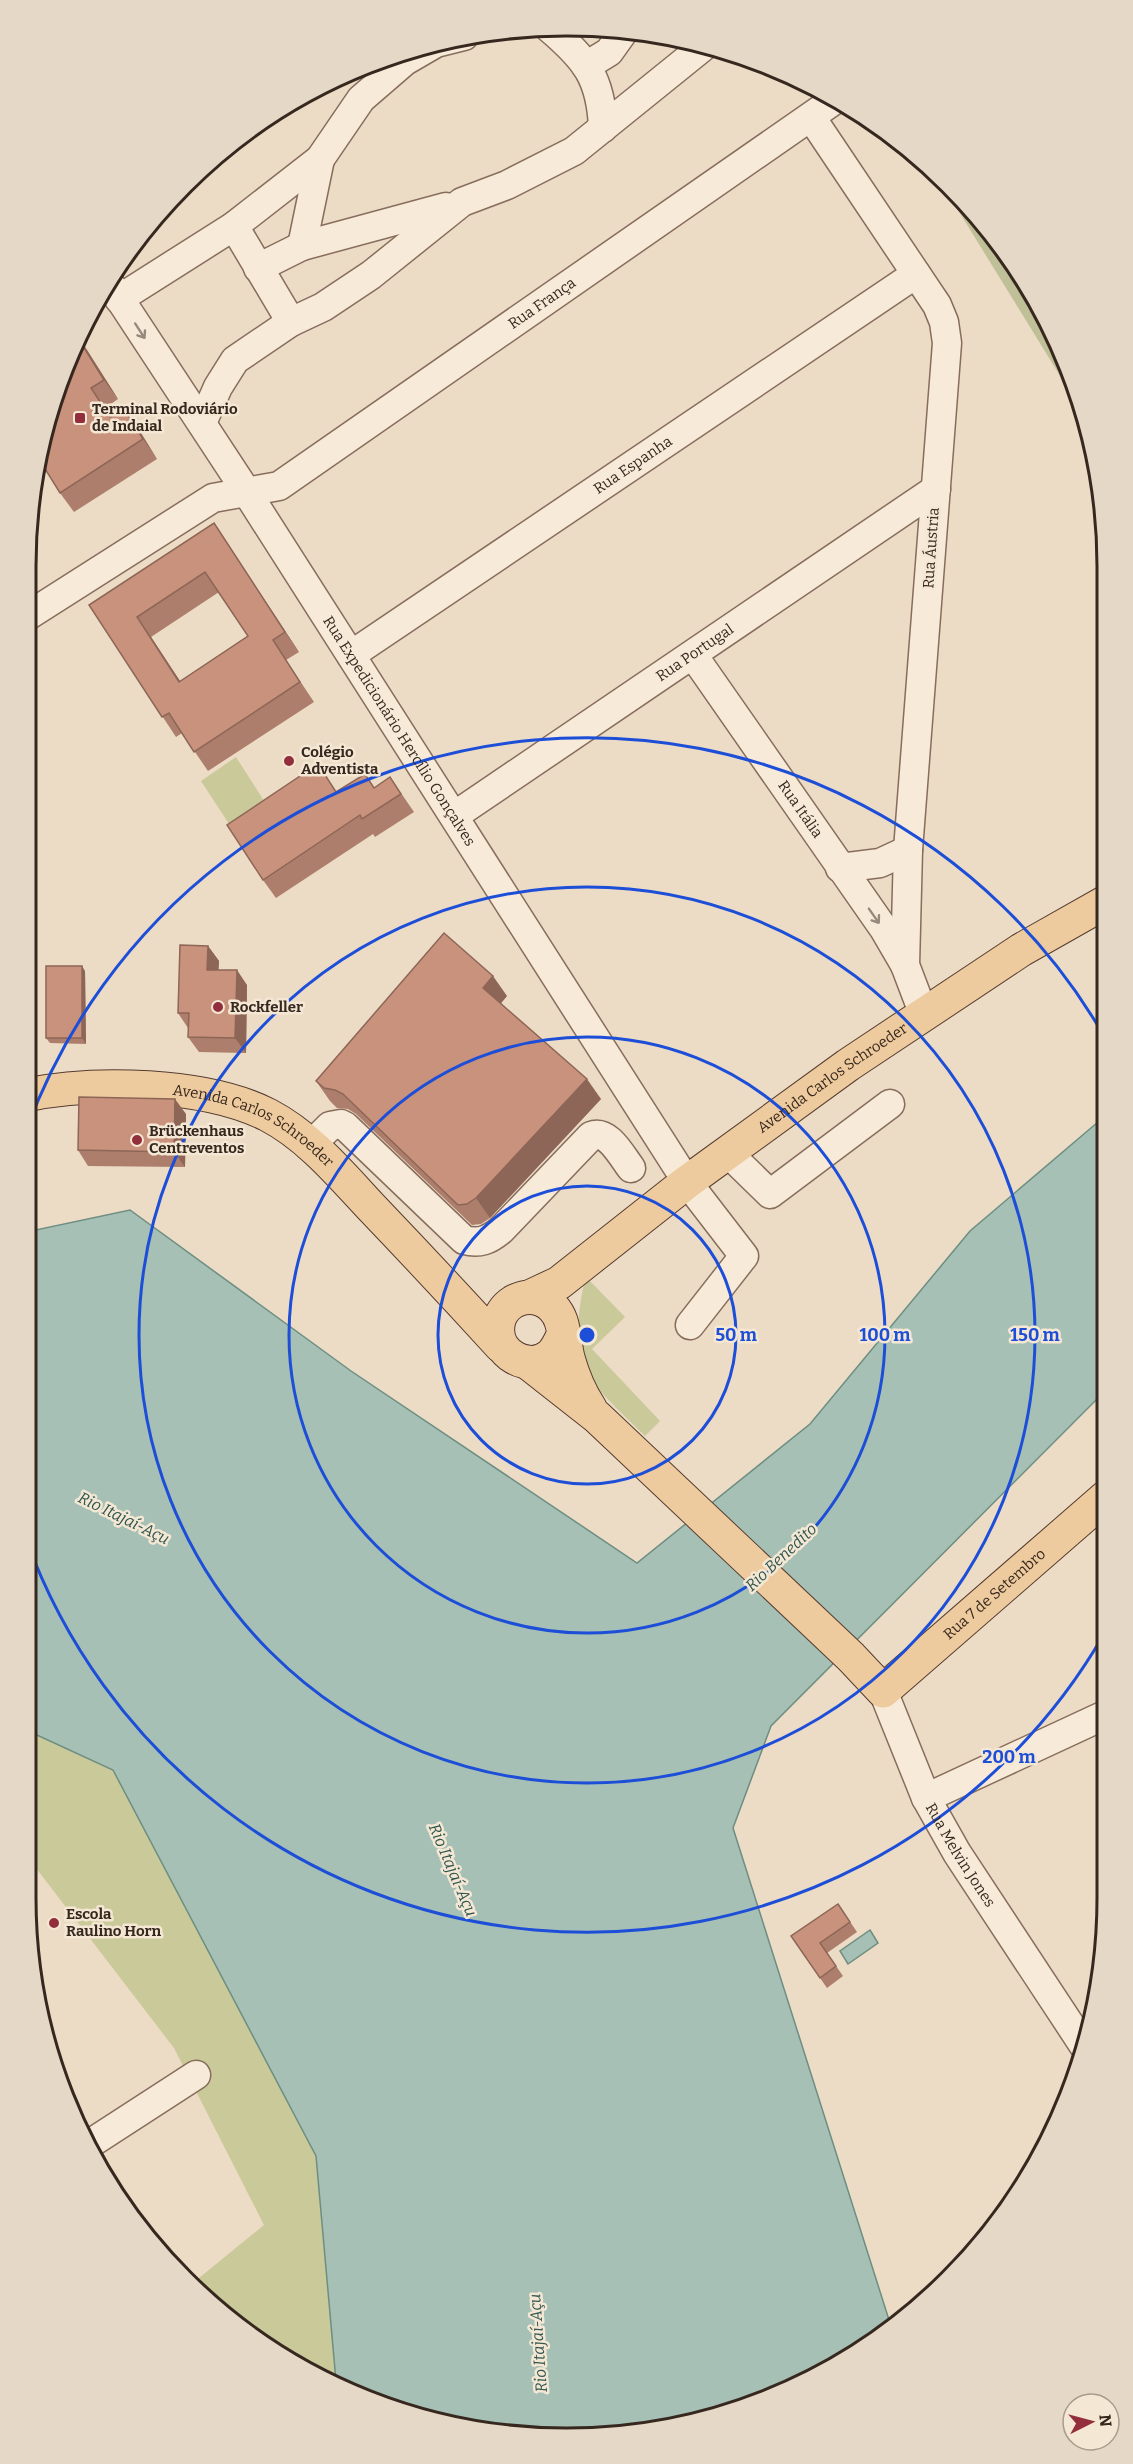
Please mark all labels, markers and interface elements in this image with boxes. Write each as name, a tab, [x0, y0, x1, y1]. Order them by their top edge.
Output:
street label: Rua França	[505, 274, 579, 333]
one-way arrow	[134, 322, 146, 338]
place label: Terminal Rodoviário de Indaial	[92, 400, 238, 435]
marker: Terminal Rodoviário de Indaial	[73, 411, 87, 425]
street label: Rua Espanha	[590, 432, 675, 498]
street label: Rua Áustria	[919, 507, 943, 589]
street label: Rua Expedicionário Hercílio Gonçalves	[319, 613, 479, 849]
street label: Rua Portugal	[653, 620, 737, 685]
place label: Colégio Adventista	[301, 743, 379, 778]
marker: Colégio Adventista	[282, 754, 296, 768]
street label: Rua Itália	[774, 777, 827, 841]
one-way arrow	[868, 907, 880, 923]
place label: Rockfeller	[230, 998, 303, 1016]
marker: Rockfeller	[211, 1000, 225, 1014]
street label: Avenida Carlos Schroeder	[754, 1019, 911, 1137]
street label: Avenida Carlos Schroeder	[172, 1081, 338, 1171]
place label: Brückenhaus Centreventos	[149, 1122, 244, 1157]
marker: Brückenhaus Centreventos	[130, 1133, 144, 1147]
text: 50 m	[715, 1324, 757, 1346]
text: 100 m	[859, 1324, 911, 1346]
text: 150 m	[1010, 1324, 1060, 1346]
centre of rings	[577, 1325, 597, 1345]
water label: Rio Itajaí-Açu	[75, 1488, 173, 1548]
water label: Rio Benedito	[741, 1519, 821, 1595]
street label: Rua 7 de Setembro	[940, 1545, 1049, 1643]
text: 200 m	[982, 1746, 1036, 1768]
street label: Rua Melvin Jones	[922, 1800, 999, 1910]
water label: Rio Itajaí-Açu	[425, 1821, 481, 1919]
place label: Escola Raulino Horn	[66, 1905, 161, 1940]
marker: Escola Raulino Horn	[47, 1916, 61, 1930]
water label: Rio Itajaí-Açu	[525, 2293, 551, 2393]
north arrow	[1061, 2392, 1121, 2452]
text: N	[1095, 2413, 1116, 2428]

